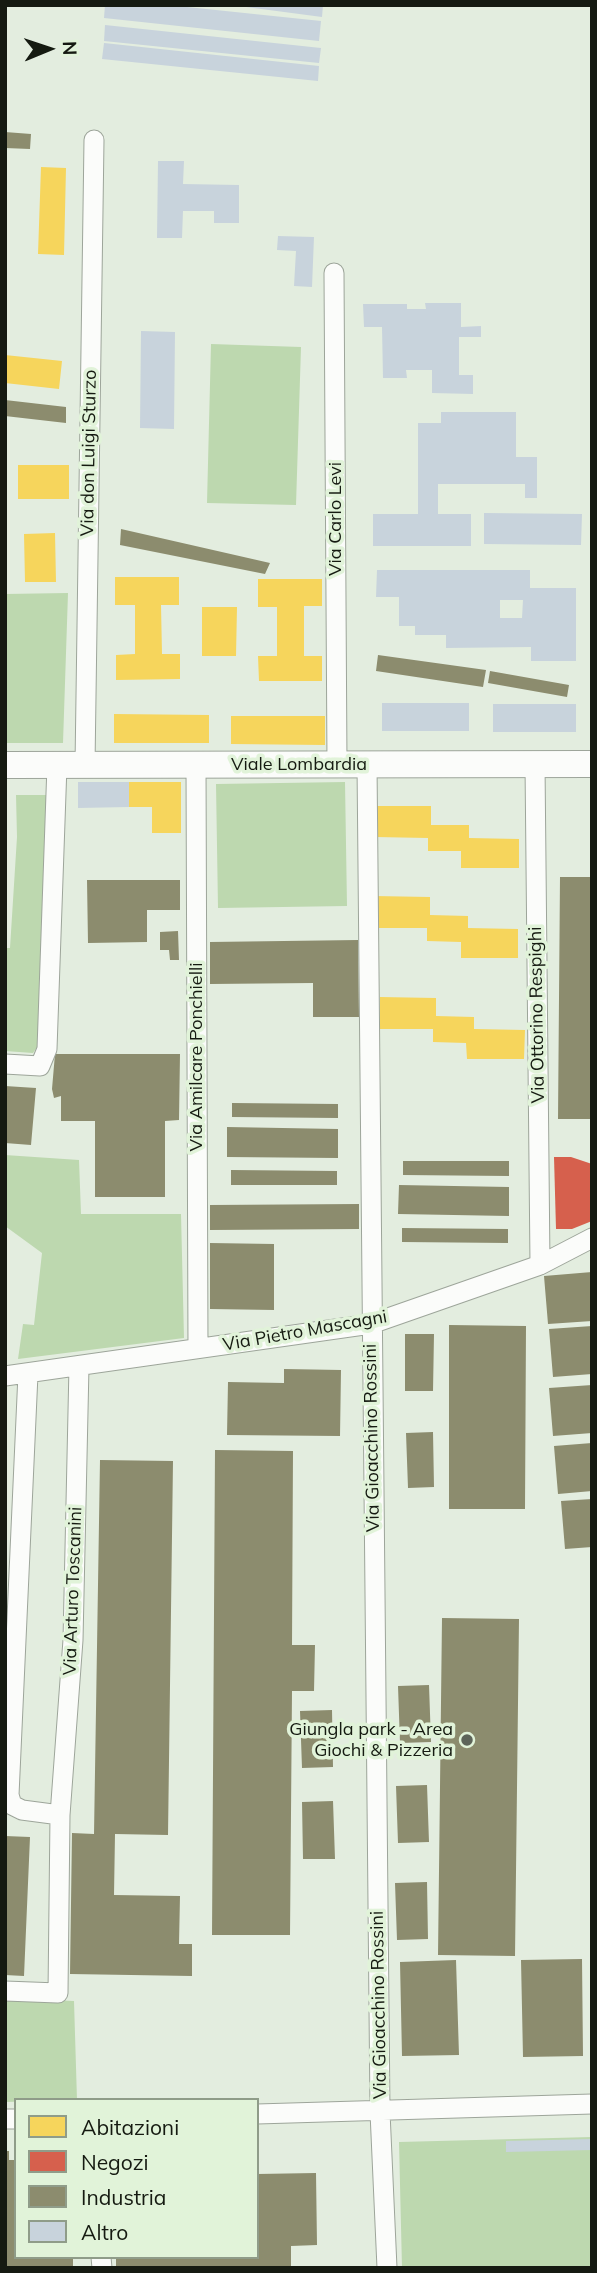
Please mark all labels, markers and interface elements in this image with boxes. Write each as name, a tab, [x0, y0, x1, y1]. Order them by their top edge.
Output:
north arrow	[14, 14, 84, 84]
text: N	[58, 41, 82, 56]
street label: Via don Luigi Sturzo	[77, 369, 101, 537]
street label: Via Carlo Levi	[325, 462, 347, 576]
street label: Viale Lombardia	[231, 754, 367, 776]
street label: Via Ottorino Respighi	[525, 926, 549, 1104]
street label: Via Amilcare Ponchielli	[186, 962, 208, 1152]
street label: Via Pietro Mascagni	[221, 1306, 389, 1356]
street label: Via Gioacchino Rossini	[360, 1344, 384, 1532]
street label: Via Arturo Toscanini	[59, 1506, 87, 1676]
place label: Giungla park - Area Giochi & Pizzeria	[289, 1719, 453, 1762]
marker: Giungla park - Area Giochi & Pizzeria	[459, 1732, 475, 1748]
street label: Via Gioacchino Rossini	[367, 1911, 391, 2099]
legend	[14, 2098, 259, 2259]
text: Abitazioni	[81, 2114, 179, 2140]
text: Negozi	[81, 2149, 149, 2175]
text: Industria	[81, 2184, 166, 2210]
text: Altro	[81, 2219, 128, 2245]

